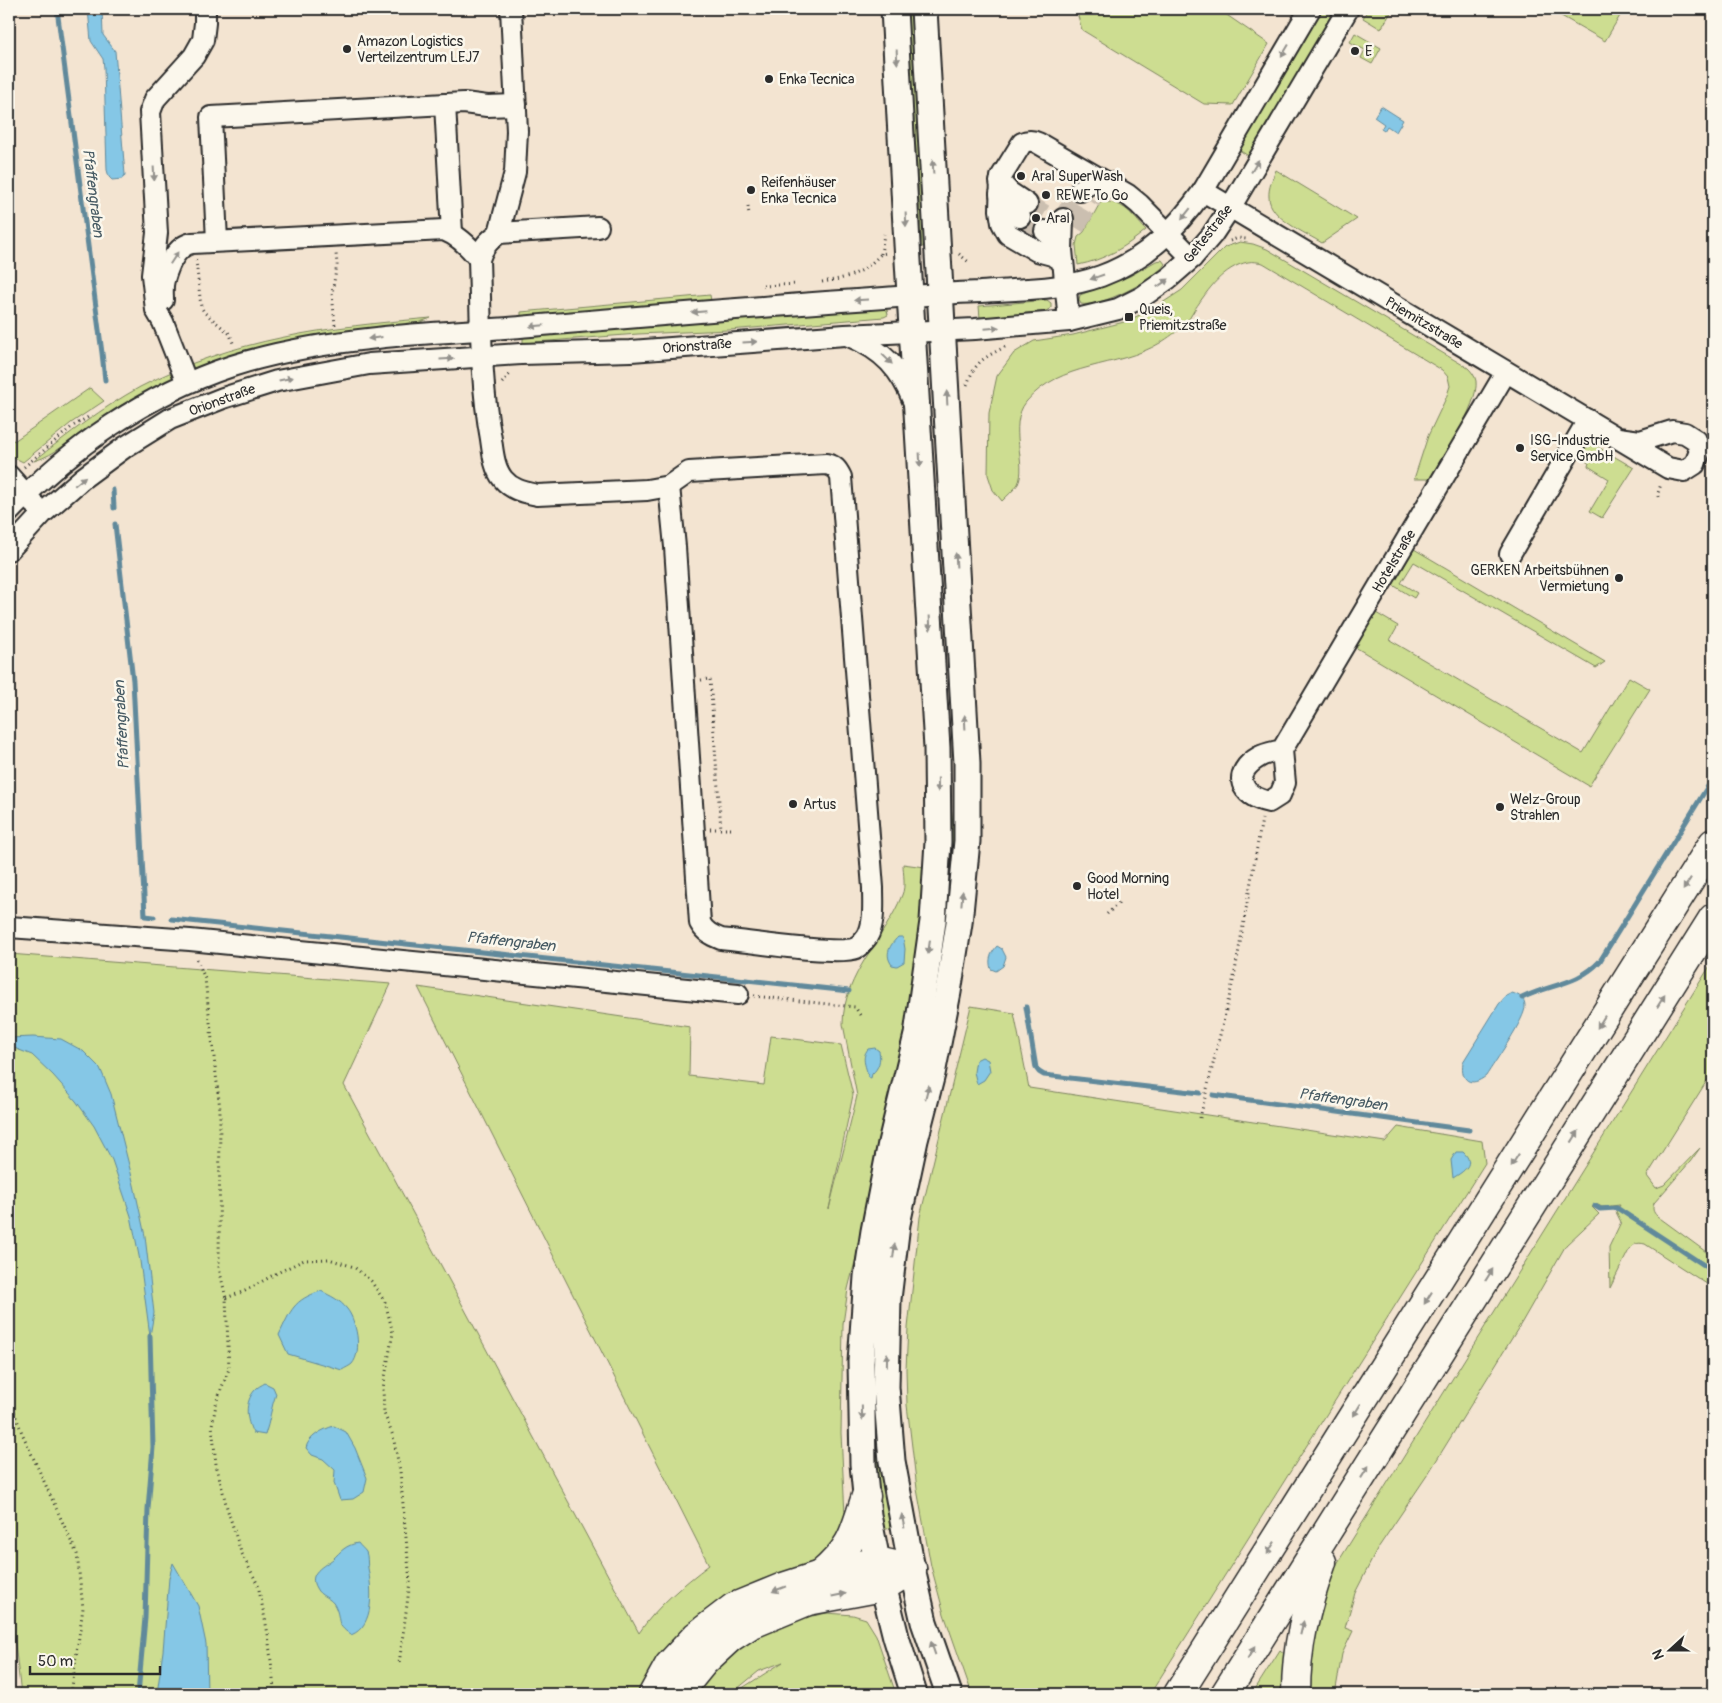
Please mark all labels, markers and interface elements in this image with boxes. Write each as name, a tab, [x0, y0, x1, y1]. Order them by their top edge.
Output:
place label: Amazon Logistics Verteilzentrum LEJ7	[357, 33, 480, 66]
marker: Amazon Logistics Verteilzentrum LEJ7	[341, 43, 353, 55]
place label: E	[1365, 43, 1372, 60]
one-way arrow	[1281, 44, 1290, 57]
marker: E	[1349, 45, 1361, 57]
one-way arrow	[893, 50, 901, 66]
place label: Enka Tecnica	[779, 71, 855, 88]
marker: Enka Tecnica	[763, 73, 775, 85]
water label: Pfaffengraben	[78, 148, 108, 240]
one-way arrow	[929, 159, 937, 175]
one-way arrow	[1251, 159, 1260, 172]
one-way arrow	[150, 166, 158, 182]
place label: Aral SuperWash	[1031, 168, 1123, 185]
marker: Aral SuperWash	[1015, 170, 1027, 182]
place label: Reifenhäuser Enka Tecnica	[761, 174, 837, 207]
marker: Reifenhäuser Enka Tecnica	[745, 184, 757, 196]
place label: REWE To Go	[1056, 187, 1129, 204]
marker: REWE To Go	[1040, 189, 1052, 201]
street label: Geltestraße	[1180, 201, 1236, 267]
one-way arrow	[1181, 207, 1192, 220]
place label: Aral	[1046, 210, 1070, 227]
one-way arrow	[902, 212, 910, 228]
marker: Aral	[1030, 212, 1042, 224]
one-way arrow	[170, 252, 179, 265]
one-way arrow	[1089, 274, 1104, 282]
one-way arrow	[1156, 278, 1170, 288]
street label: Priemitzstraße	[1382, 293, 1466, 353]
one-way arrow	[853, 296, 869, 304]
place label: Queis, Priemitzstraße	[1139, 301, 1227, 334]
one-way arrow	[691, 308, 707, 316]
marker: Queis, Priemitzstraße	[1123, 311, 1135, 323]
one-way arrow	[529, 322, 545, 330]
one-way arrow	[984, 324, 1000, 332]
one-way arrow	[367, 334, 383, 342]
street label: Orionstraße	[662, 335, 732, 357]
one-way arrow	[742, 338, 758, 346]
one-way arrow	[880, 353, 892, 365]
one-way arrow	[439, 355, 455, 363]
one-way arrow	[279, 375, 295, 383]
street label: Orionstraße	[187, 380, 258, 420]
one-way arrow	[942, 389, 950, 405]
place label: ISG-Industrie Service GmbH	[1530, 432, 1613, 465]
marker: ISG-Industrie Service GmbH	[1514, 442, 1526, 454]
one-way arrow	[917, 453, 925, 469]
one-way arrow	[73, 476, 86, 487]
street label: Hotelstraße	[1369, 526, 1419, 595]
one-way arrow	[951, 552, 959, 568]
place label: GERKEN Arbeitsbühnen Vermietung	[1470, 562, 1609, 595]
marker: GERKEN Arbeitsbühnen Vermietung	[1613, 572, 1625, 584]
one-way arrow	[926, 615, 934, 631]
water label: Pfaffengraben	[110, 679, 134, 770]
one-way arrow	[960, 714, 968, 730]
one-way arrow	[934, 777, 942, 793]
place label: Welz-Group Strahlen	[1510, 791, 1581, 824]
place label: Artus	[803, 796, 837, 813]
marker: Artus	[787, 798, 799, 810]
marker: Welz-Group Strahlen	[1494, 801, 1506, 813]
place label: Good Morning Hotel	[1087, 870, 1169, 903]
one-way arrow	[1683, 878, 1692, 891]
marker: Good Morning Hotel	[1071, 880, 1083, 892]
one-way arrow	[958, 889, 966, 905]
water label: Pfaffengraben	[466, 928, 558, 956]
one-way arrow	[925, 939, 933, 955]
one-way arrow	[1656, 995, 1666, 1008]
one-way arrow	[1596, 1015, 1606, 1029]
one-way arrow	[924, 1084, 932, 1099]
water label: Pfaffengraben	[1298, 1084, 1390, 1116]
one-way arrow	[1571, 1131, 1580, 1144]
one-way arrow	[1510, 1153, 1519, 1166]
one-way arrow	[890, 1242, 898, 1258]
one-way arrow	[1484, 1268, 1494, 1282]
one-way arrow	[1424, 1291, 1433, 1304]
one-way arrow	[883, 1352, 891, 1368]
one-way arrow	[1353, 1404, 1362, 1417]
one-way arrow	[858, 1406, 866, 1422]
one-way arrow	[1361, 1465, 1370, 1478]
one-way arrow	[899, 1514, 907, 1529]
one-way arrow	[1266, 1541, 1275, 1554]
one-way arrow	[772, 1585, 786, 1593]
one-way arrow	[832, 1591, 848, 1599]
one-way arrow	[1298, 1621, 1306, 1636]
north arrow	[1644, 1626, 1694, 1676]
one-way arrow	[928, 1641, 936, 1656]
scale bar	[30, 1643, 160, 1675]
one-way arrow	[1247, 1646, 1256, 1660]
text: N	[1649, 1647, 1668, 1662]
text: 50 m	[38, 1652, 73, 1671]

